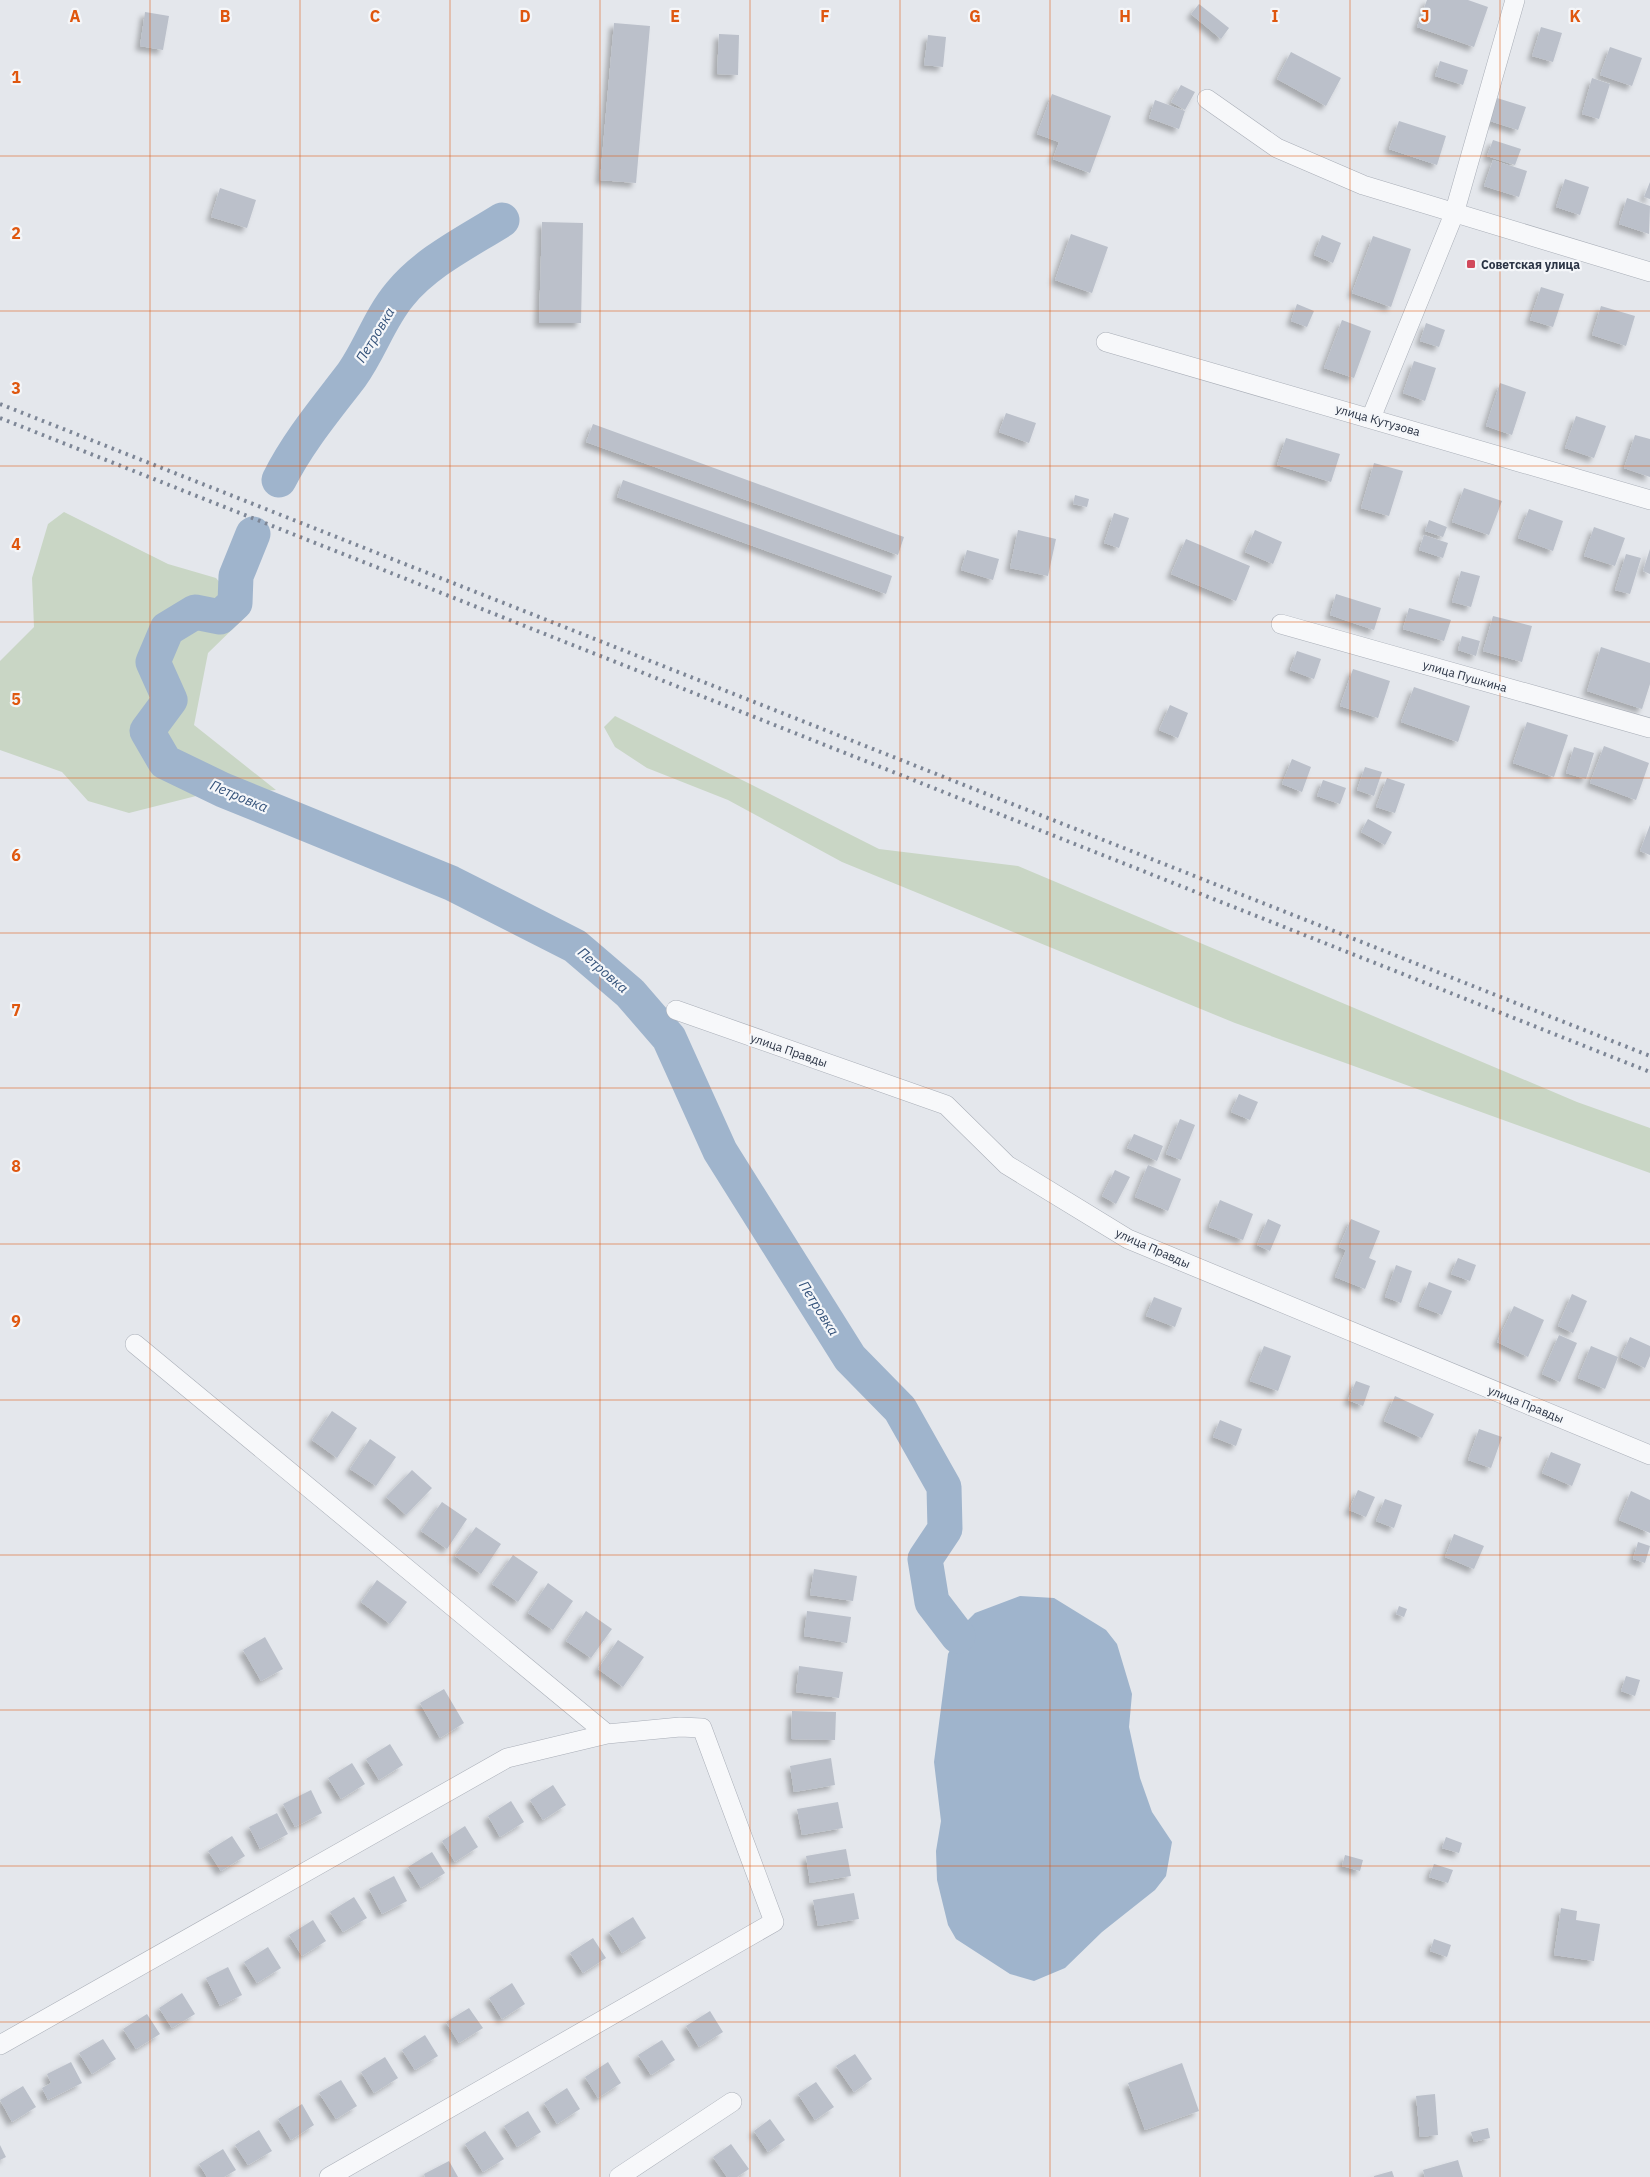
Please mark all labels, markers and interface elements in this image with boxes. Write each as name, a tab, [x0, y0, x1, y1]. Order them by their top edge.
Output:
text: A	[70, 6, 81, 26]
text: B	[220, 6, 231, 26]
text: C	[370, 6, 380, 26]
text: D	[519, 6, 531, 26]
text: E	[670, 6, 680, 26]
text: F	[820, 6, 830, 26]
text: G	[969, 6, 981, 26]
text: H	[1119, 6, 1131, 26]
text: I	[1272, 6, 1279, 26]
text: J	[1421, 6, 1429, 26]
text: K	[1569, 6, 1581, 26]
text: 1	[11, 67, 21, 87]
text: 2	[11, 223, 21, 243]
place label: Советская улица	[1481, 257, 1580, 272]
marker: Советская улица	[1465, 258, 1477, 270]
water label: Петровка	[352, 304, 398, 366]
text: 3	[11, 378, 21, 398]
street label: улица Кутузова	[1334, 401, 1423, 439]
text: 4	[11, 534, 21, 554]
street label: улица Пушкина	[1421, 657, 1509, 695]
text: 5	[11, 689, 21, 709]
water label: Петровка	[207, 776, 271, 816]
text: 6	[11, 845, 21, 865]
water label: Петровка	[574, 943, 632, 997]
text: 7	[11, 1000, 21, 1020]
street label: улица Правды	[749, 1030, 829, 1070]
text: 8	[11, 1156, 21, 1176]
street label: улица Правды	[1113, 1225, 1193, 1271]
water label: Петровка	[795, 1277, 843, 1339]
text: 9	[11, 1311, 21, 1331]
street label: улица Правды	[1486, 1382, 1566, 1426]

